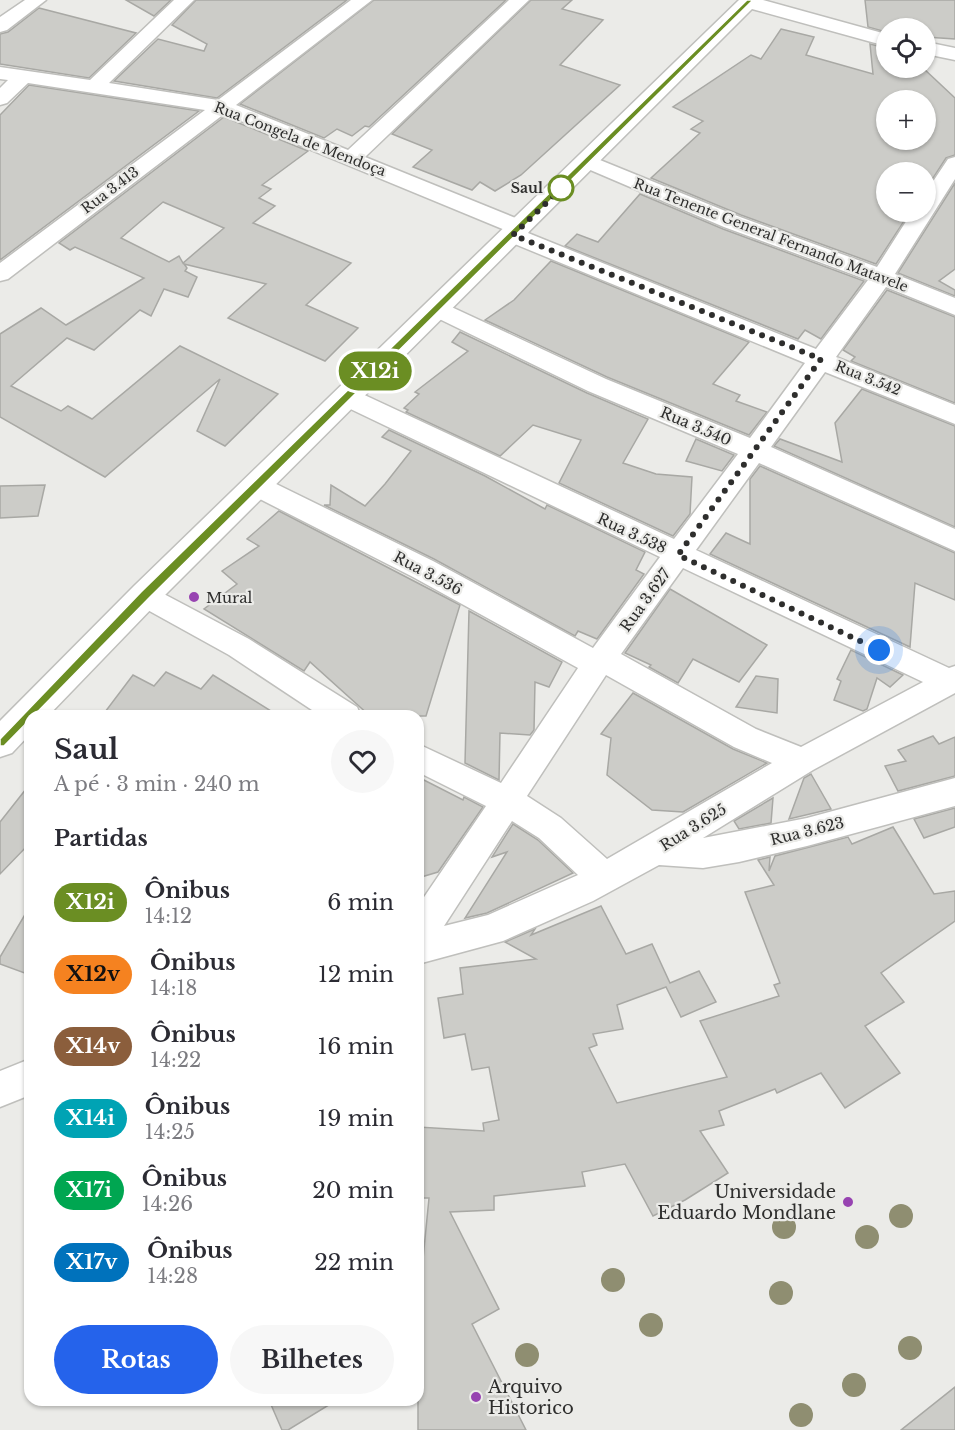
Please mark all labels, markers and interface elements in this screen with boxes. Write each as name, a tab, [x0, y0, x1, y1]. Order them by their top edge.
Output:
map controls	[876, 18, 936, 222]
button: locate	[876, 18, 936, 78]
button: +	[876, 90, 936, 150]
street label: Rua Congela de Mendoça	[212, 98, 389, 180]
button: −	[876, 162, 936, 222]
street label: Rua 3.413	[78, 163, 142, 217]
street label: Rua Tenente General Fernando Matavele	[631, 174, 911, 296]
marker: Saul	[548, 175, 574, 201]
place label: Saul	[511, 179, 543, 197]
line badge: X12i	[333, 352, 417, 391]
street label: Rua 3.542	[833, 357, 903, 399]
text: X12i	[351, 358, 399, 384]
street label: Rua 3.540	[658, 402, 734, 450]
street label: Rua 3.538	[594, 509, 670, 557]
street label: Rua 3.536	[390, 547, 466, 599]
street label: Rua 3.627	[616, 564, 675, 635]
place label: Mural	[206, 588, 253, 607]
marker: Mural	[187, 590, 201, 604]
your location	[864, 635, 894, 665]
button: heart	[331, 730, 394, 793]
text: Saul	[54, 732, 118, 767]
text: A pé · 3 min · 240 m	[54, 772, 259, 796]
street label: Rua 3.625	[656, 799, 730, 855]
street label: Rua 3.623	[768, 813, 846, 849]
text: Partidas	[54, 825, 148, 852]
text: Ônibus	[145, 877, 230, 904]
text: X12i	[66, 889, 115, 915]
text: 6 min	[327, 889, 394, 916]
text: 14:12	[145, 904, 192, 928]
text: Ônibus	[150, 949, 235, 976]
text: X12v	[66, 961, 120, 987]
text: 12 min	[318, 961, 394, 988]
text: 14:18	[150, 976, 197, 1000]
text: Ônibus	[150, 1021, 236, 1048]
text: X14v	[66, 1033, 120, 1059]
text: 16 min	[317, 1033, 394, 1060]
text: 14:22	[150, 1048, 201, 1072]
text: Ônibus	[145, 1093, 230, 1120]
text: X14i	[66, 1105, 115, 1131]
text: 19 min	[317, 1105, 394, 1132]
text: 14:25	[145, 1120, 195, 1144]
text: Ônibus	[142, 1165, 227, 1192]
text: X17i	[66, 1177, 112, 1203]
text: 20 min	[312, 1177, 394, 1204]
place label: Universidade Eduardo Mondlane	[657, 1181, 836, 1224]
text: 14:26	[142, 1192, 193, 1216]
marker: Universidade Eduardo Mondlane	[841, 1195, 855, 1209]
text: Ônibus	[147, 1237, 233, 1264]
text: X17v	[66, 1249, 117, 1275]
text: 22 min	[314, 1249, 394, 1276]
text: 14:28	[147, 1264, 198, 1288]
button: Rotas	[54, 1325, 218, 1394]
button: Bilhetes	[230, 1325, 394, 1394]
place label: Arquivo Historico	[487, 1376, 574, 1419]
marker: Arquivo Historico	[469, 1390, 483, 1404]

